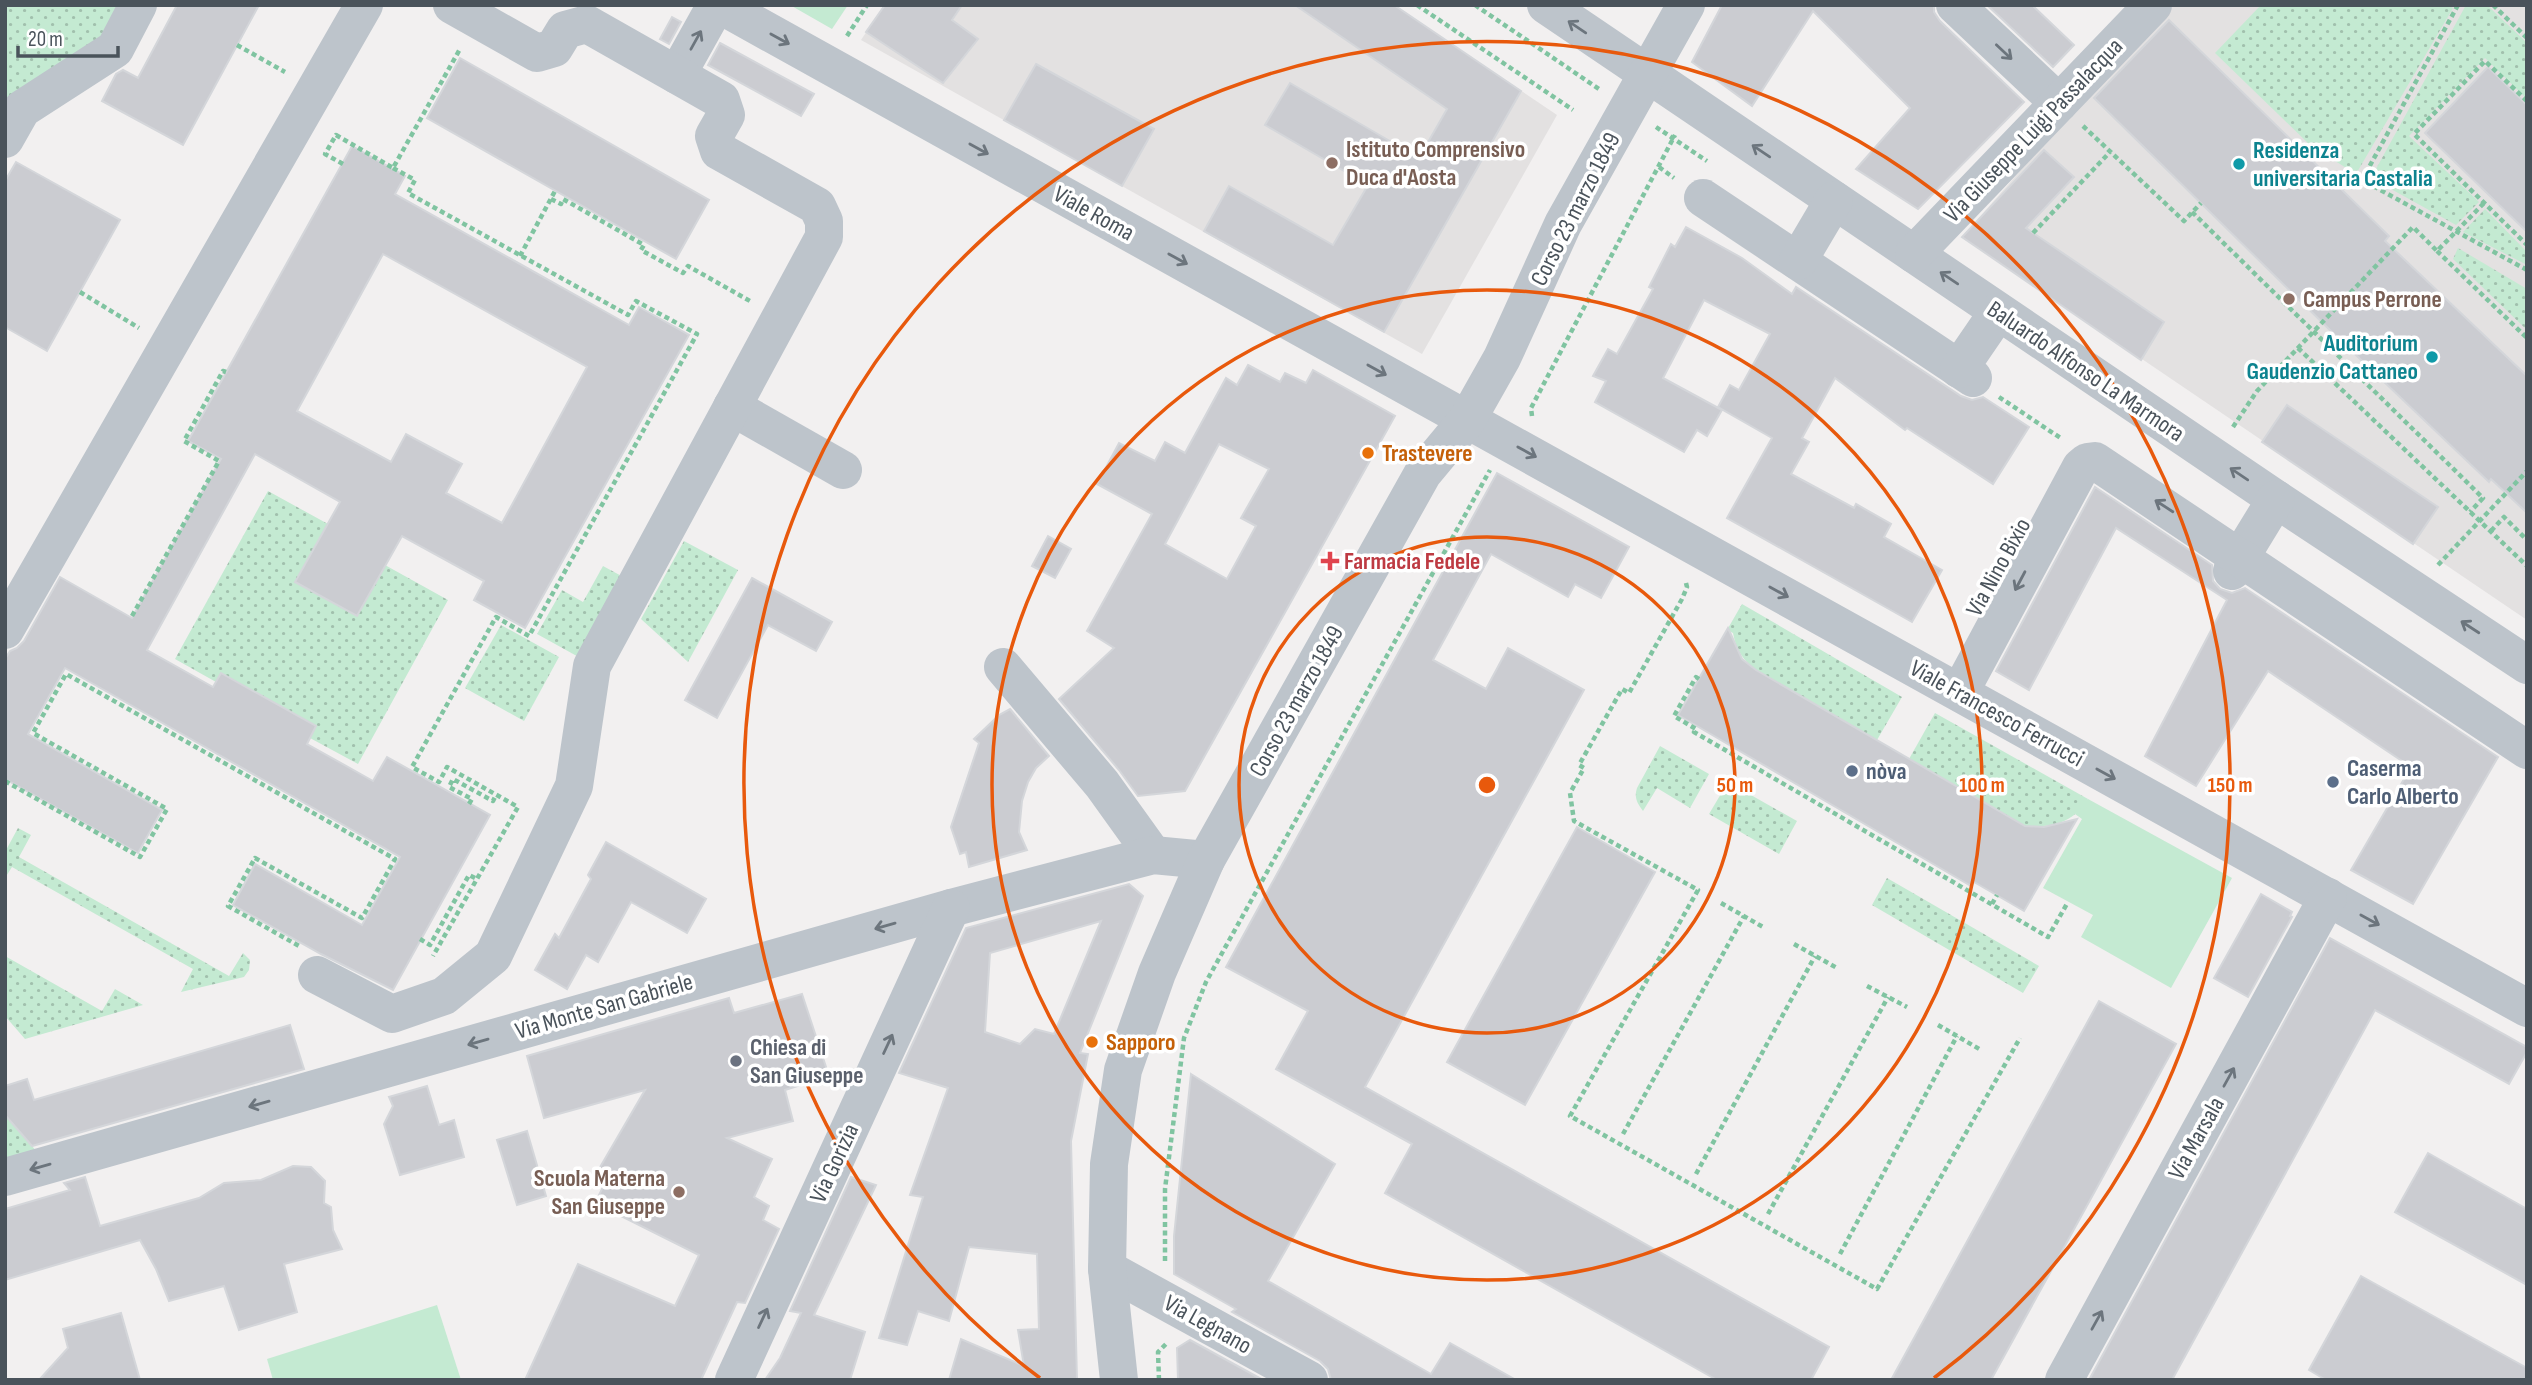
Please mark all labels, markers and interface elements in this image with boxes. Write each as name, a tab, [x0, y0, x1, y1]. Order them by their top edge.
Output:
scale bar	[18, 14, 117, 58]
one-way arrow	[1568, 20, 1587, 34]
text: 20 m	[28, 27, 63, 52]
one-way arrow	[689, 31, 703, 51]
street label: Via Giuseppe Luigi Passalacqua	[1938, 32, 2129, 229]
one-way arrow	[769, 33, 790, 46]
one-way arrow	[1995, 44, 2012, 61]
street label: Corso 23 marzo 1849	[1524, 128, 1626, 291]
place label: Istituto Comprensivo Duca d'Aosta	[1346, 135, 1525, 192]
place label: Residenza universitaria Castalia	[2253, 136, 2433, 193]
one-way arrow	[968, 143, 989, 156]
one-way arrow	[1752, 144, 1771, 158]
marker: Istituto Comprensivo Duca d'Aosta	[1324, 155, 1340, 171]
marker: Residenza universitaria Castalia	[2231, 156, 2247, 172]
street label: Viale Roma	[1048, 179, 1139, 247]
one-way arrow	[1167, 253, 1188, 266]
one-way arrow	[1940, 271, 1960, 285]
place label: Campus Perrone	[2303, 285, 2442, 314]
marker: Campus Perrone	[2281, 291, 2297, 307]
street label: Baluardo Alfonso La Marmora	[1982, 295, 2190, 448]
place label: Auditorium Gaudenzio Cattaneo	[2247, 329, 2418, 386]
marker: Auditorium Gaudenzio Cattaneo	[2424, 349, 2440, 365]
one-way arrow	[1366, 364, 1387, 377]
place label: Trastevere	[1382, 439, 1473, 468]
marker: Trastevere	[1360, 445, 1376, 461]
one-way arrow	[1516, 446, 1537, 460]
one-way arrow	[2230, 467, 2250, 481]
one-way arrow	[2154, 499, 2174, 513]
street label: Via Nino Bixio	[1960, 513, 2037, 621]
place label: Farmacia Fedele	[1344, 547, 1480, 576]
marker: Farmacia Fedele	[1322, 553, 1338, 569]
one-way arrow	[2012, 570, 2026, 591]
one-way arrow	[1768, 585, 1788, 599]
one-way arrow	[2461, 620, 2480, 634]
street label: Corso 23 marzo 1849	[1243, 621, 1350, 782]
street label: Viale Francesco Ferrucci	[1905, 654, 2089, 773]
place label: Caserma Carlo Alberto	[2347, 754, 2459, 811]
place label: nòva	[1866, 757, 1907, 786]
marker: nòva	[1844, 763, 1860, 779]
one-way arrow	[2096, 767, 2116, 781]
centre of rings	[1475, 773, 1499, 797]
text: 50 m	[1717, 773, 1753, 798]
text: 100 m	[1959, 773, 2005, 798]
text: 150 m	[2208, 773, 2252, 798]
marker: Caserma Carlo Alberto	[2325, 774, 2341, 790]
one-way arrow	[2359, 913, 2379, 927]
one-way arrow	[874, 921, 896, 934]
street label: Via Monte San Gabriele	[512, 967, 696, 1046]
place label: Sapporo	[1106, 1028, 1176, 1057]
place label: Chiesa di San Giuseppe	[750, 1033, 864, 1090]
one-way arrow	[882, 1034, 895, 1055]
marker: Sapporo	[1084, 1034, 1100, 1050]
one-way arrow	[467, 1036, 490, 1049]
marker: Chiesa di San Giuseppe	[728, 1053, 744, 1069]
one-way arrow	[2223, 1067, 2237, 1088]
street label: Via Marsala	[2162, 1092, 2231, 1185]
one-way arrow	[248, 1099, 270, 1112]
street label: Via Gorizia	[804, 1119, 865, 1207]
one-way arrow	[29, 1161, 51, 1174]
place label: Scuola Materna San Giuseppe	[534, 1164, 665, 1221]
marker: Scuola Materna San Giuseppe	[671, 1184, 687, 1200]
street label: Via Legnano	[1159, 1289, 1257, 1360]
one-way arrow	[757, 1308, 770, 1329]
one-way arrow	[2091, 1310, 2104, 1331]

